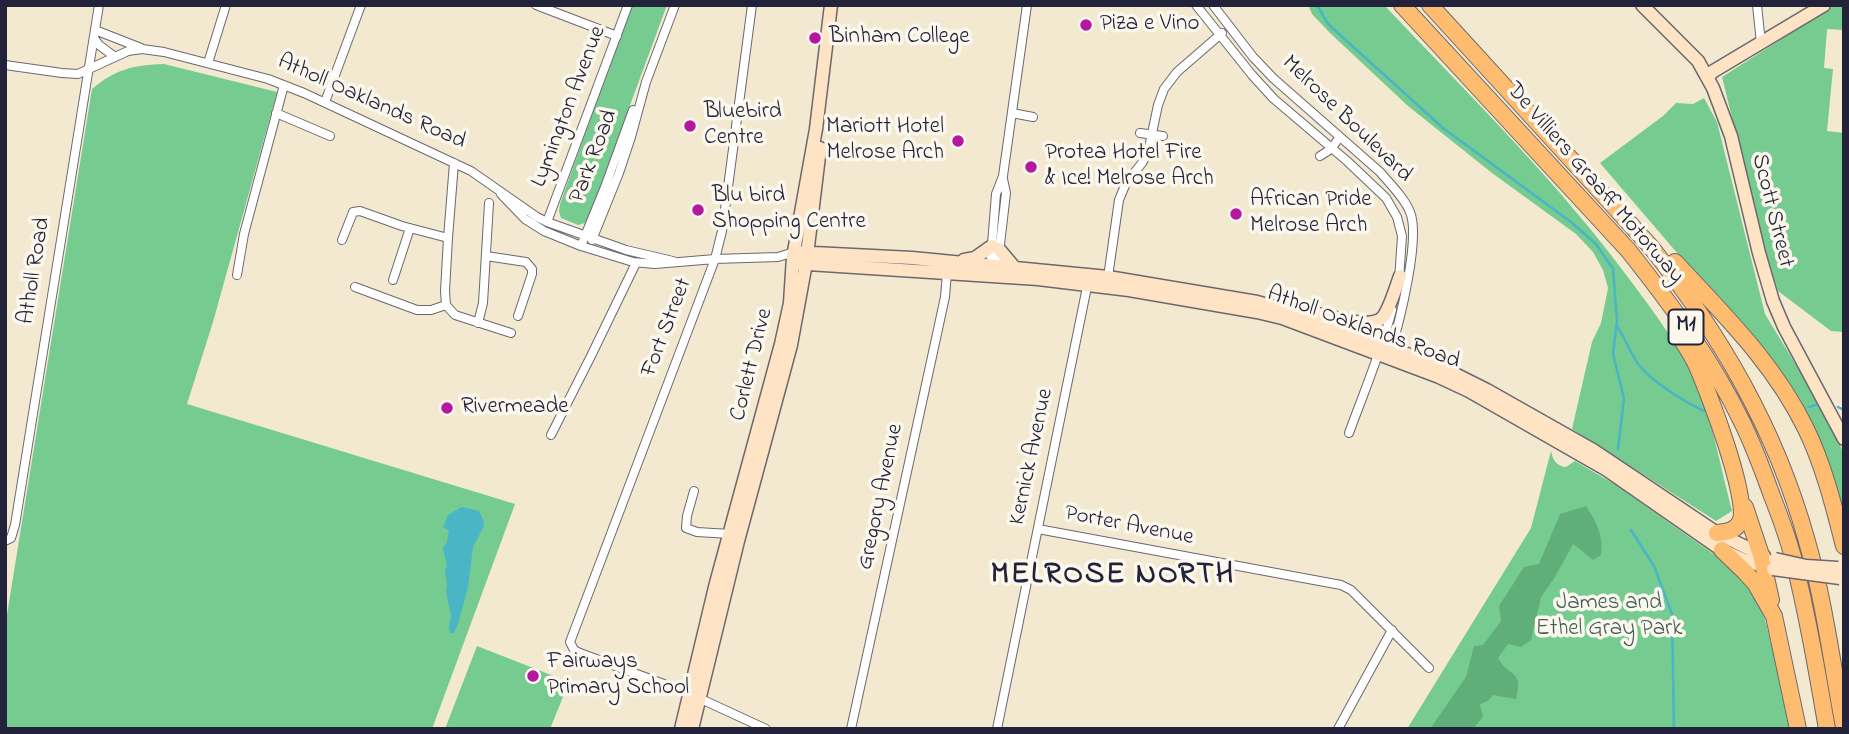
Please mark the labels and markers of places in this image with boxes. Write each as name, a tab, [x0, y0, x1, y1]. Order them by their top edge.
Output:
place label: Piza e Vino	[1100, 11, 1199, 39]
marker: Piza e Vino	[1078, 17, 1094, 33]
place label: Binham College	[829, 24, 969, 52]
marker: Binham College	[807, 30, 823, 46]
place label: Bluebird Centre	[704, 99, 782, 153]
place label: Mariott Hotel Melrose Arch	[826, 114, 944, 168]
marker: Bluebird Centre	[682, 118, 698, 134]
marker: Mariott Hotel Melrose Arch	[950, 133, 966, 149]
place label: Protea Hotel Fire & Ice! Melrose Arch	[1045, 140, 1214, 194]
marker: Protea Hotel Fire & Ice! Melrose Arch	[1023, 159, 1039, 175]
place label: Blu bird Shopping Centre	[712, 183, 866, 237]
place label: African Pride Melrose Arch	[1250, 187, 1372, 241]
marker: Blu bird Shopping Centre	[690, 202, 706, 218]
marker: African Pride Melrose Arch	[1228, 206, 1244, 222]
place label: Rivermeade	[461, 394, 569, 422]
marker: Rivermeade	[439, 400, 455, 416]
place label: Fairways Primary School	[547, 649, 689, 703]
marker: Fairways Primary School	[525, 668, 541, 684]

